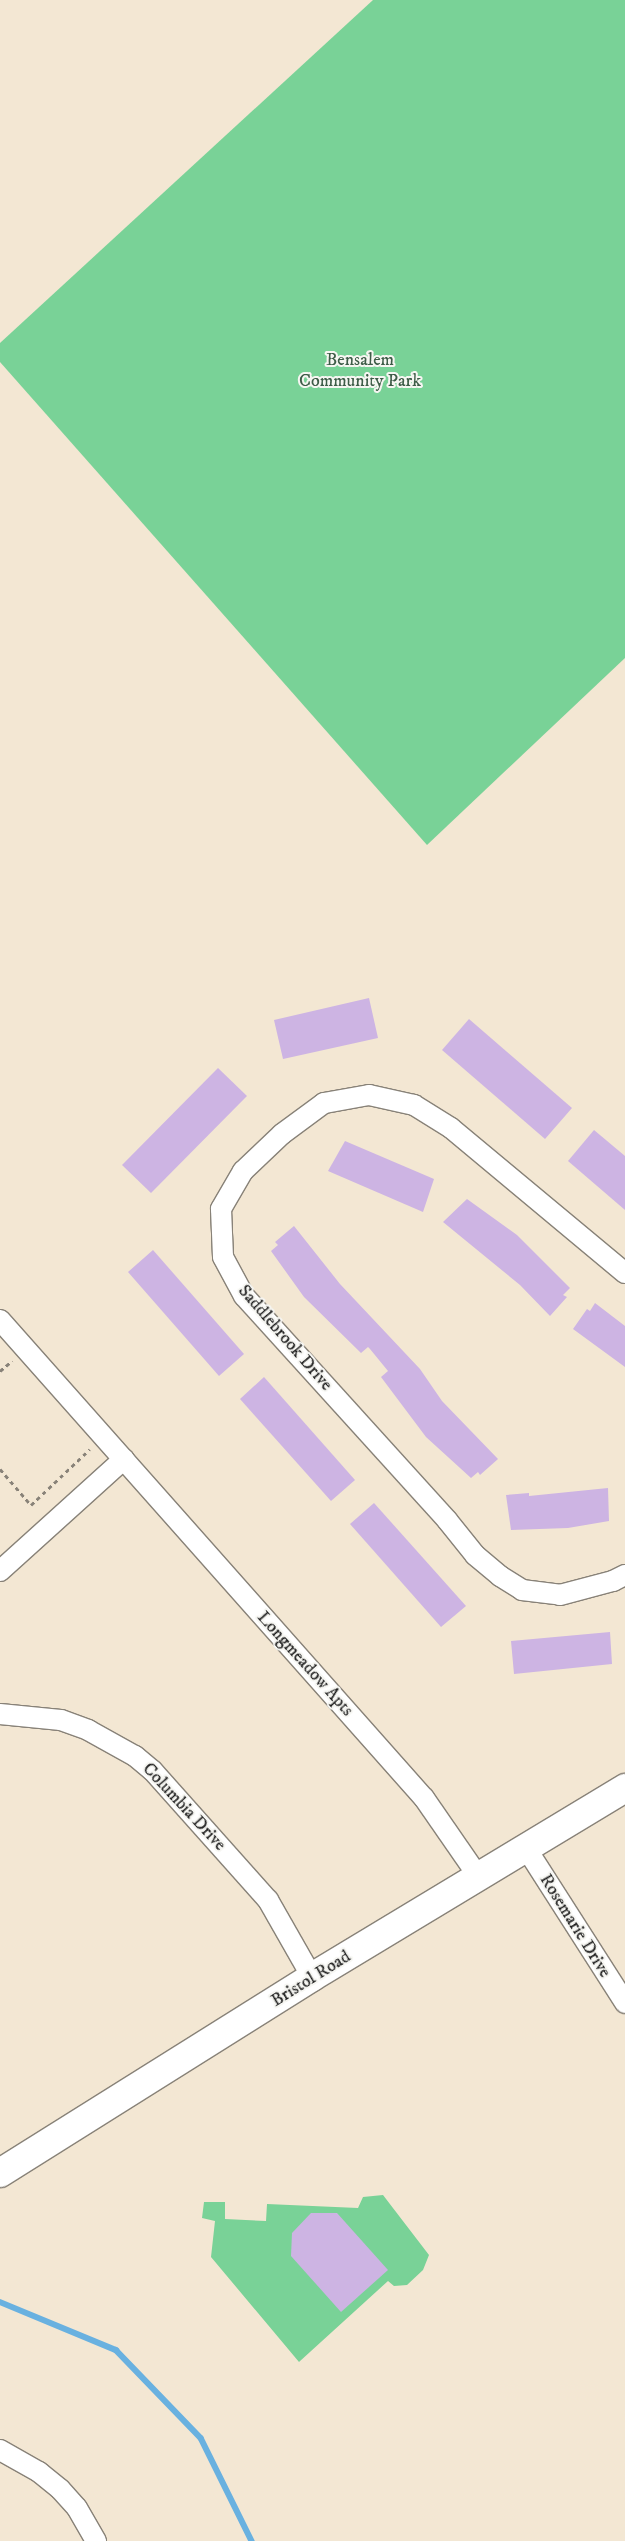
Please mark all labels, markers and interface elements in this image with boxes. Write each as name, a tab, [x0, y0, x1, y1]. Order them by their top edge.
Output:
park label: Bensalem Community Park	[299, 350, 421, 392]
street label: Saddlebrook Drive	[233, 1281, 337, 1395]
street label: Longmeadow Apts	[252, 1607, 358, 1721]
street label: Columbia Drive	[138, 1758, 230, 1856]
street label: Rosemarie Drive	[535, 1870, 615, 1982]
street label: Bristol Road	[267, 1946, 355, 2012]

